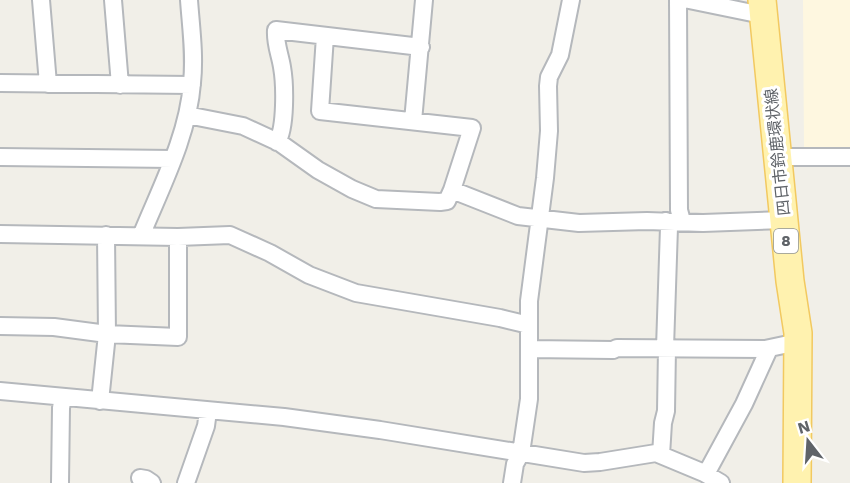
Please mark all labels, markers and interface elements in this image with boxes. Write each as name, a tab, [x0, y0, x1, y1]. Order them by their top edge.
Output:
street label: 四日市鈴鹿環状線	[761, 87, 794, 217]
road number: 8	[774, 229, 798, 253]
north arrow	[778, 411, 838, 471]
text: N	[795, 416, 812, 438]

